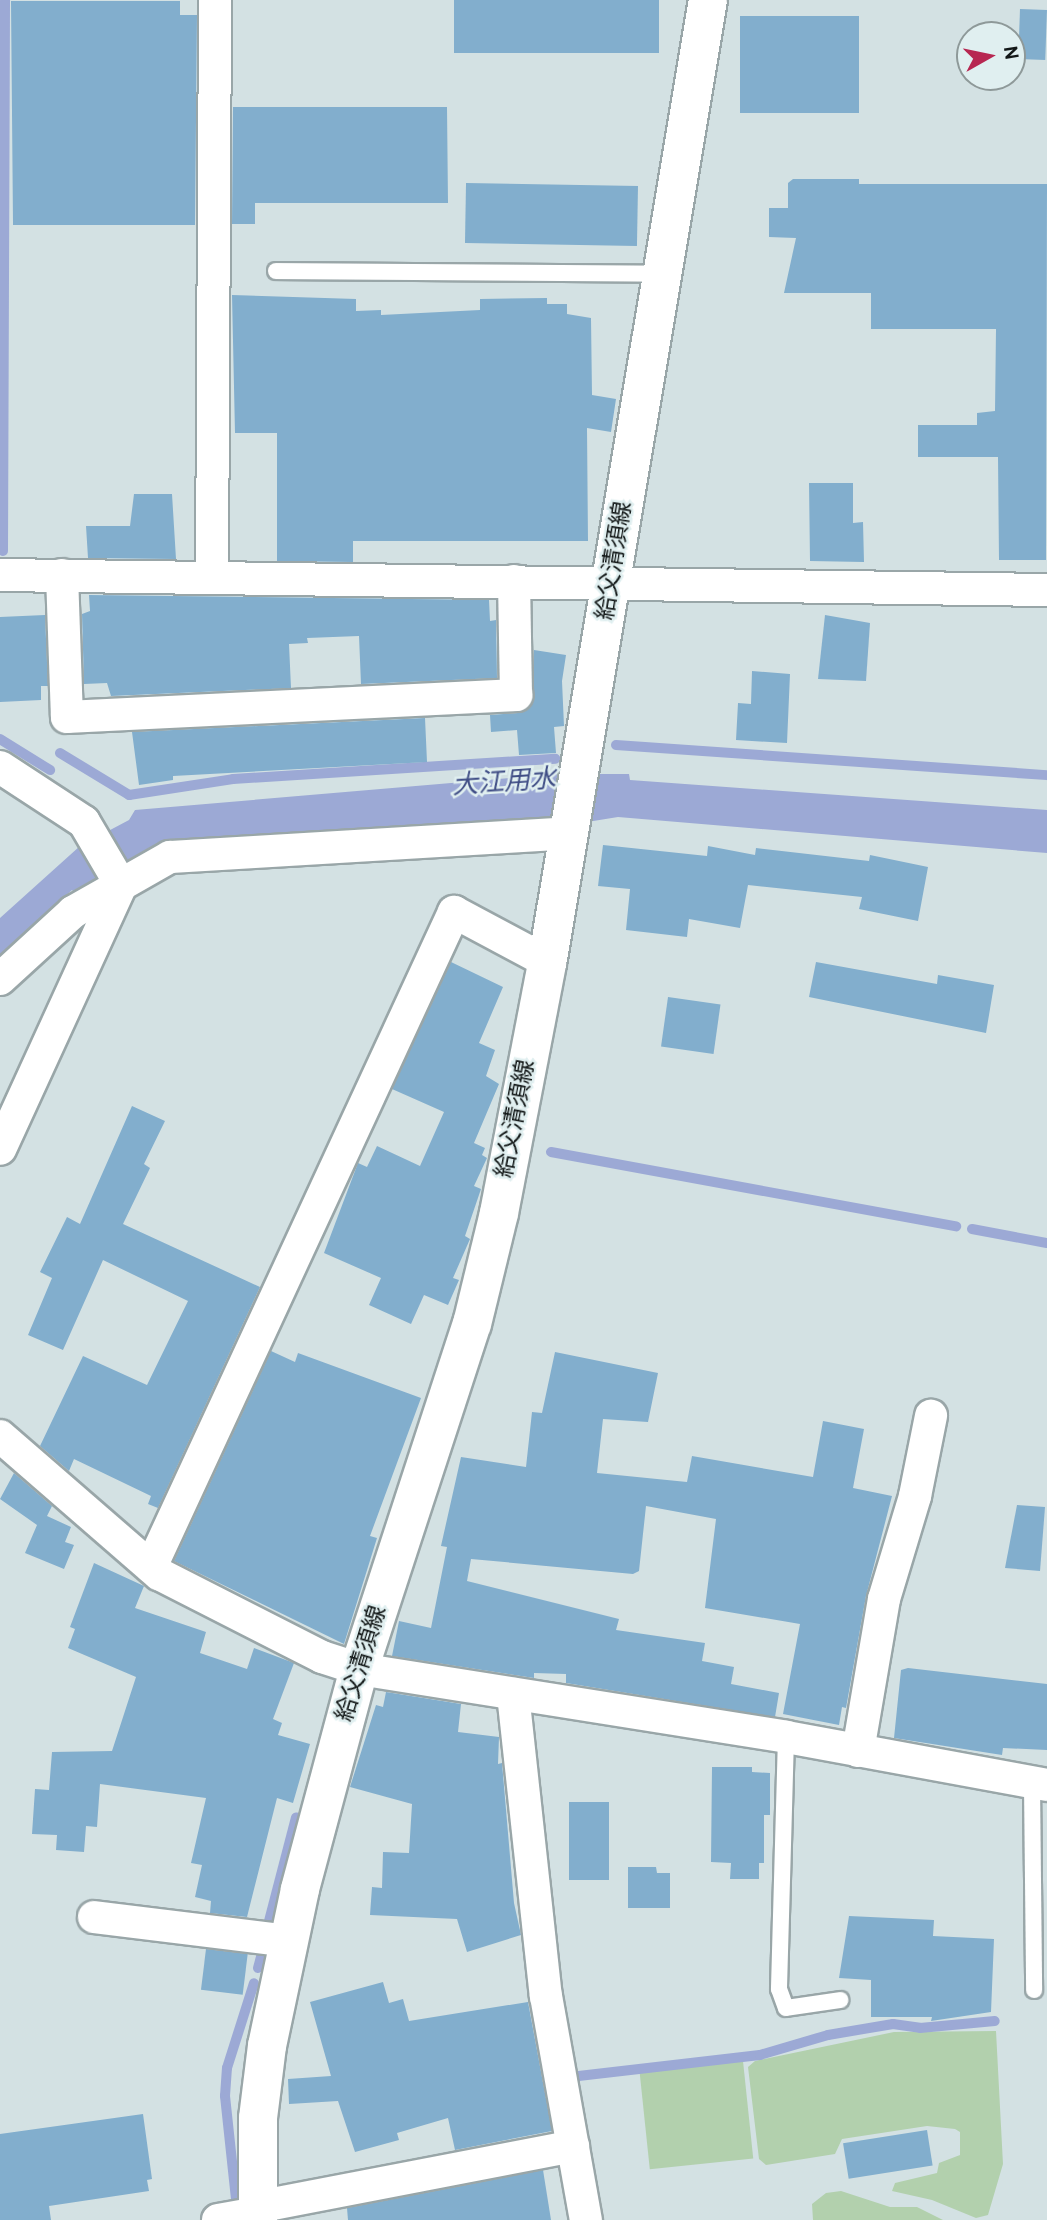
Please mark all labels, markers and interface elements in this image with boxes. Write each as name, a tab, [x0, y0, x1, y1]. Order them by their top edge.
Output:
north arrow	[956, 21, 1026, 91]
text: N	[997, 44, 1023, 62]
street label: 給父清須線	[592, 499, 640, 623]
water label: 大江用水	[451, 765, 557, 803]
street label: 給父清須線	[491, 1057, 543, 1181]
street label: 給父清須線	[332, 1602, 394, 1726]

